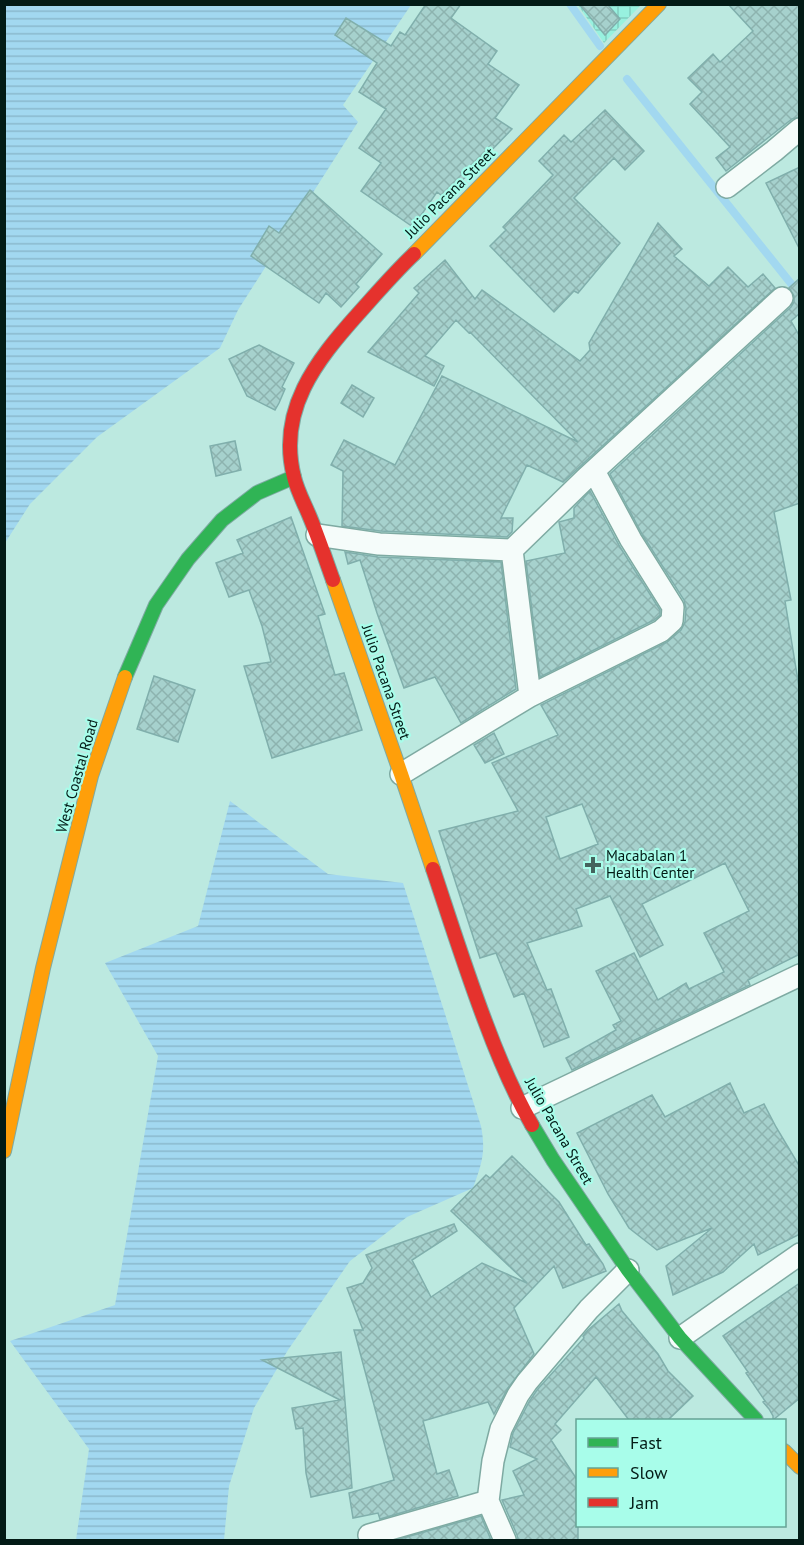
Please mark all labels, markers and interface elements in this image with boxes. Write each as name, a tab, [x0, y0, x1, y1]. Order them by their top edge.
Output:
street label: Julio Pacana Street	[400, 143, 499, 243]
street label: Julio Pacana Street	[358, 621, 415, 742]
street label: West Coastal Road	[51, 717, 102, 835]
place label: Macabalan 1 Health Center	[606, 846, 694, 882]
marker: Macabalan 1 Health Center	[584, 856, 602, 874]
street label: Julio Pacana Street	[521, 1073, 598, 1188]
legend	[576, 1419, 786, 1527]
text: Fast	[630, 1431, 662, 1454]
text: Slow	[630, 1461, 668, 1484]
text: Jam	[629, 1491, 659, 1514]

